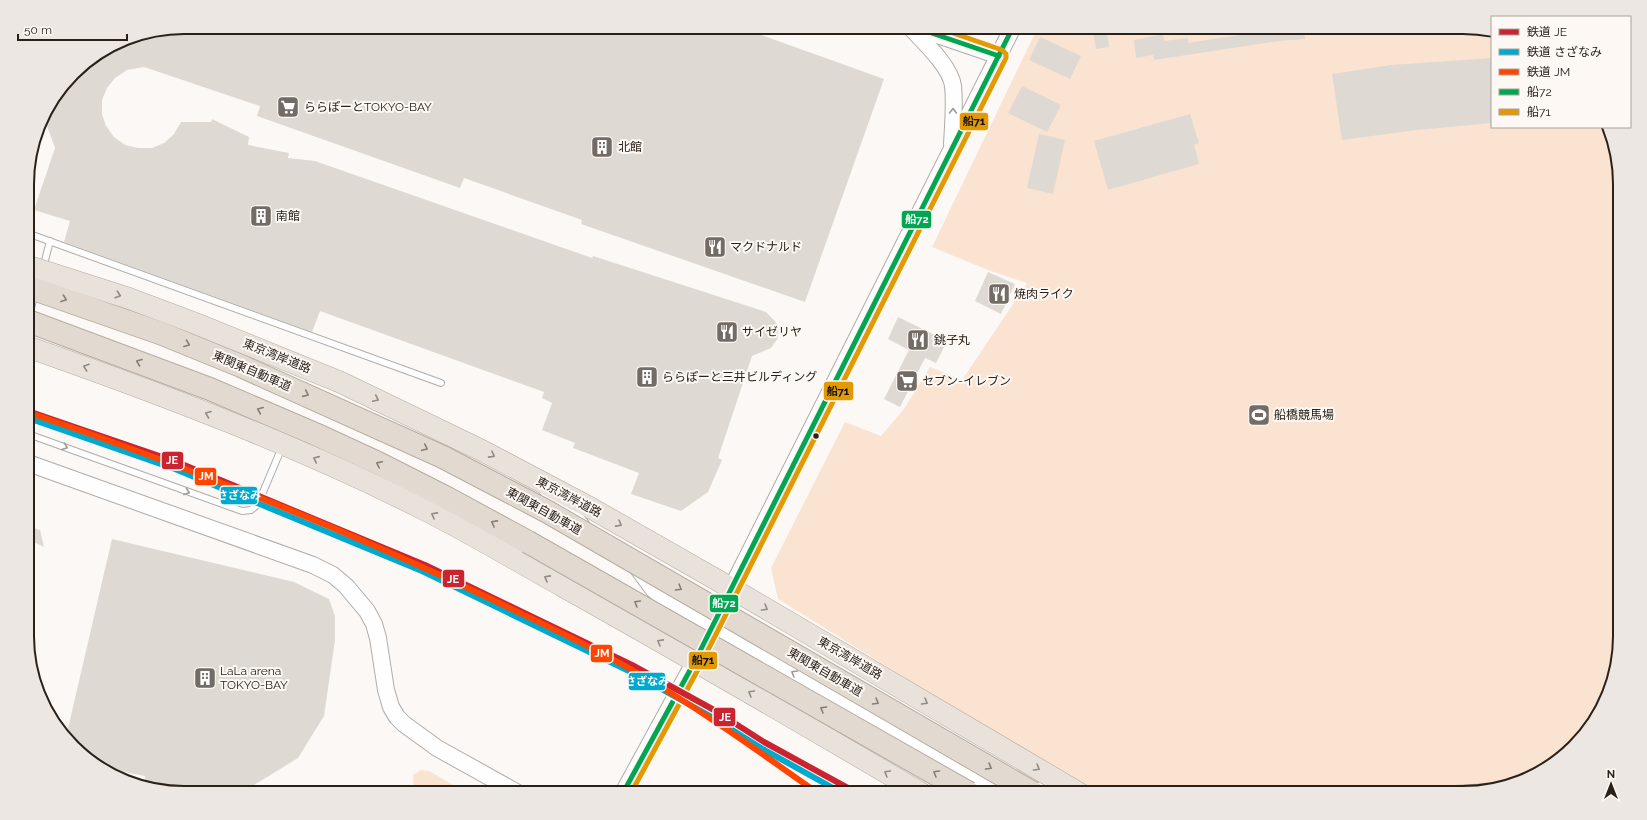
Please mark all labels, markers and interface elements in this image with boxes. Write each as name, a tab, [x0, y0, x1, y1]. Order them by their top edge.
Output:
scale bar	[18, 16, 127, 42]
legend	[1491, 16, 1631, 128]
text: 50 m	[24, 23, 52, 37]
text: 鉄道 JE	[1527, 25, 1567, 39]
text: 鉄道 さざなみ	[1527, 45, 1602, 59]
text: 鉄道 JM	[1527, 65, 1570, 79]
text: 船72	[1527, 85, 1552, 99]
supermarket icon: ららぽーとTOKYO-BAY	[275, 94, 301, 120]
place label: ららぽーとTOKYO-BAY	[304, 100, 432, 114]
text: 船71	[1527, 105, 1551, 119]
one-way arrow	[949, 108, 957, 114]
line badge: 船71	[959, 112, 989, 131]
text: 船71	[963, 115, 986, 128]
building icon: 北館	[589, 134, 615, 160]
place label: 北館	[618, 140, 642, 154]
building icon: 南館	[248, 203, 274, 229]
place label: 南館	[276, 209, 300, 223]
line badge: 船72	[901, 210, 932, 229]
text: 船72	[905, 213, 929, 226]
restaurant icon: マクドナルド	[702, 234, 728, 260]
place label: マクドナルド	[730, 240, 802, 254]
restaurant icon: 焼肉ライク	[986, 281, 1012, 307]
place label: 焼肉ライク	[1014, 287, 1074, 301]
one-way arrow	[114, 290, 121, 299]
one-way arrow	[61, 295, 68, 303]
restaurant icon: サイゼリヤ	[714, 319, 740, 345]
place label: サイゼリヤ	[742, 325, 802, 339]
restaurant icon: 銚子丸	[905, 327, 931, 353]
place label: 銚子丸	[934, 333, 970, 347]
street label: 東京湾岸道路	[241, 336, 313, 376]
one-way arrow	[183, 340, 190, 348]
street label: 東関東自動車道	[211, 348, 293, 394]
one-way arrow	[136, 359, 143, 367]
one-way arrow	[83, 364, 90, 372]
building icon: ららぽーと三井ビルディング	[634, 364, 660, 390]
supermarket icon: セブン-イレブン	[894, 368, 920, 394]
place label: ららぽーと三井ビルディング	[662, 370, 817, 384]
place label: セブン-イレブン	[922, 374, 1011, 388]
line badge: 船71	[823, 381, 854, 401]
text: 船71	[827, 385, 850, 398]
one-way arrow	[303, 390, 310, 398]
one-way arrow	[372, 394, 379, 402]
sports icon: 船橋競馬場	[1246, 402, 1272, 428]
one-way arrow	[257, 407, 264, 415]
place label: 船橋競馬場	[1274, 408, 1334, 422]
one-way arrow	[204, 410, 211, 418]
unlabelled marker	[811, 431, 821, 441]
one-way arrow	[61, 442, 68, 451]
one-way arrow	[420, 443, 428, 451]
line badge: JE	[161, 451, 184, 470]
one-way arrow	[488, 451, 496, 458]
text: JE	[166, 454, 178, 467]
one-way arrow	[313, 456, 320, 464]
one-way arrow	[375, 461, 383, 468]
line badge: JM	[194, 467, 217, 486]
text: JM	[199, 470, 213, 483]
street label: 東京湾岸道路	[534, 474, 604, 520]
street label: 東関東自動車道	[504, 485, 584, 537]
line badge: さざなみ	[220, 486, 258, 505]
one-way arrow	[183, 487, 190, 495]
text: さざなみ	[217, 489, 261, 502]
one-way arrow	[430, 512, 438, 519]
one-way arrow	[615, 519, 622, 527]
one-way arrow	[491, 521, 498, 528]
line badge: JE	[442, 569, 465, 588]
text: JE	[447, 573, 459, 586]
one-way arrow	[544, 575, 551, 583]
one-way arrow	[675, 583, 682, 590]
line badge: 船72	[709, 594, 739, 613]
text: 船72	[712, 597, 736, 610]
one-way arrow	[633, 601, 641, 608]
one-way arrow	[761, 603, 768, 611]
street label: 東京湾岸道路	[815, 634, 885, 682]
one-way arrow	[657, 639, 665, 646]
line badge: JM	[590, 644, 613, 663]
street label: 東関東自動車道	[785, 645, 865, 699]
text: JM	[595, 647, 609, 660]
line badge: 船71	[688, 651, 718, 670]
text: 船71	[692, 654, 715, 667]
place label: LaLa arena TOKYO-BAY	[220, 664, 288, 692]
building icon: LaLa arena TOKYO-BAY	[192, 665, 218, 691]
one-way arrow	[791, 671, 798, 678]
line badge: さざなみ	[628, 672, 666, 691]
text: さざなみ	[625, 675, 669, 688]
one-way arrow	[748, 691, 755, 698]
one-way arrow	[872, 697, 879, 705]
one-way arrow	[921, 698, 928, 705]
one-way arrow	[820, 706, 827, 713]
line badge: JE	[713, 707, 736, 727]
text: JE	[719, 711, 731, 724]
one-way arrow	[985, 763, 992, 770]
one-way arrow	[1033, 763, 1040, 770]
north arrow	[1591, 764, 1631, 804]
text: N	[1607, 768, 1615, 781]
one-way arrow	[884, 771, 891, 778]
one-way arrow	[932, 771, 940, 778]

